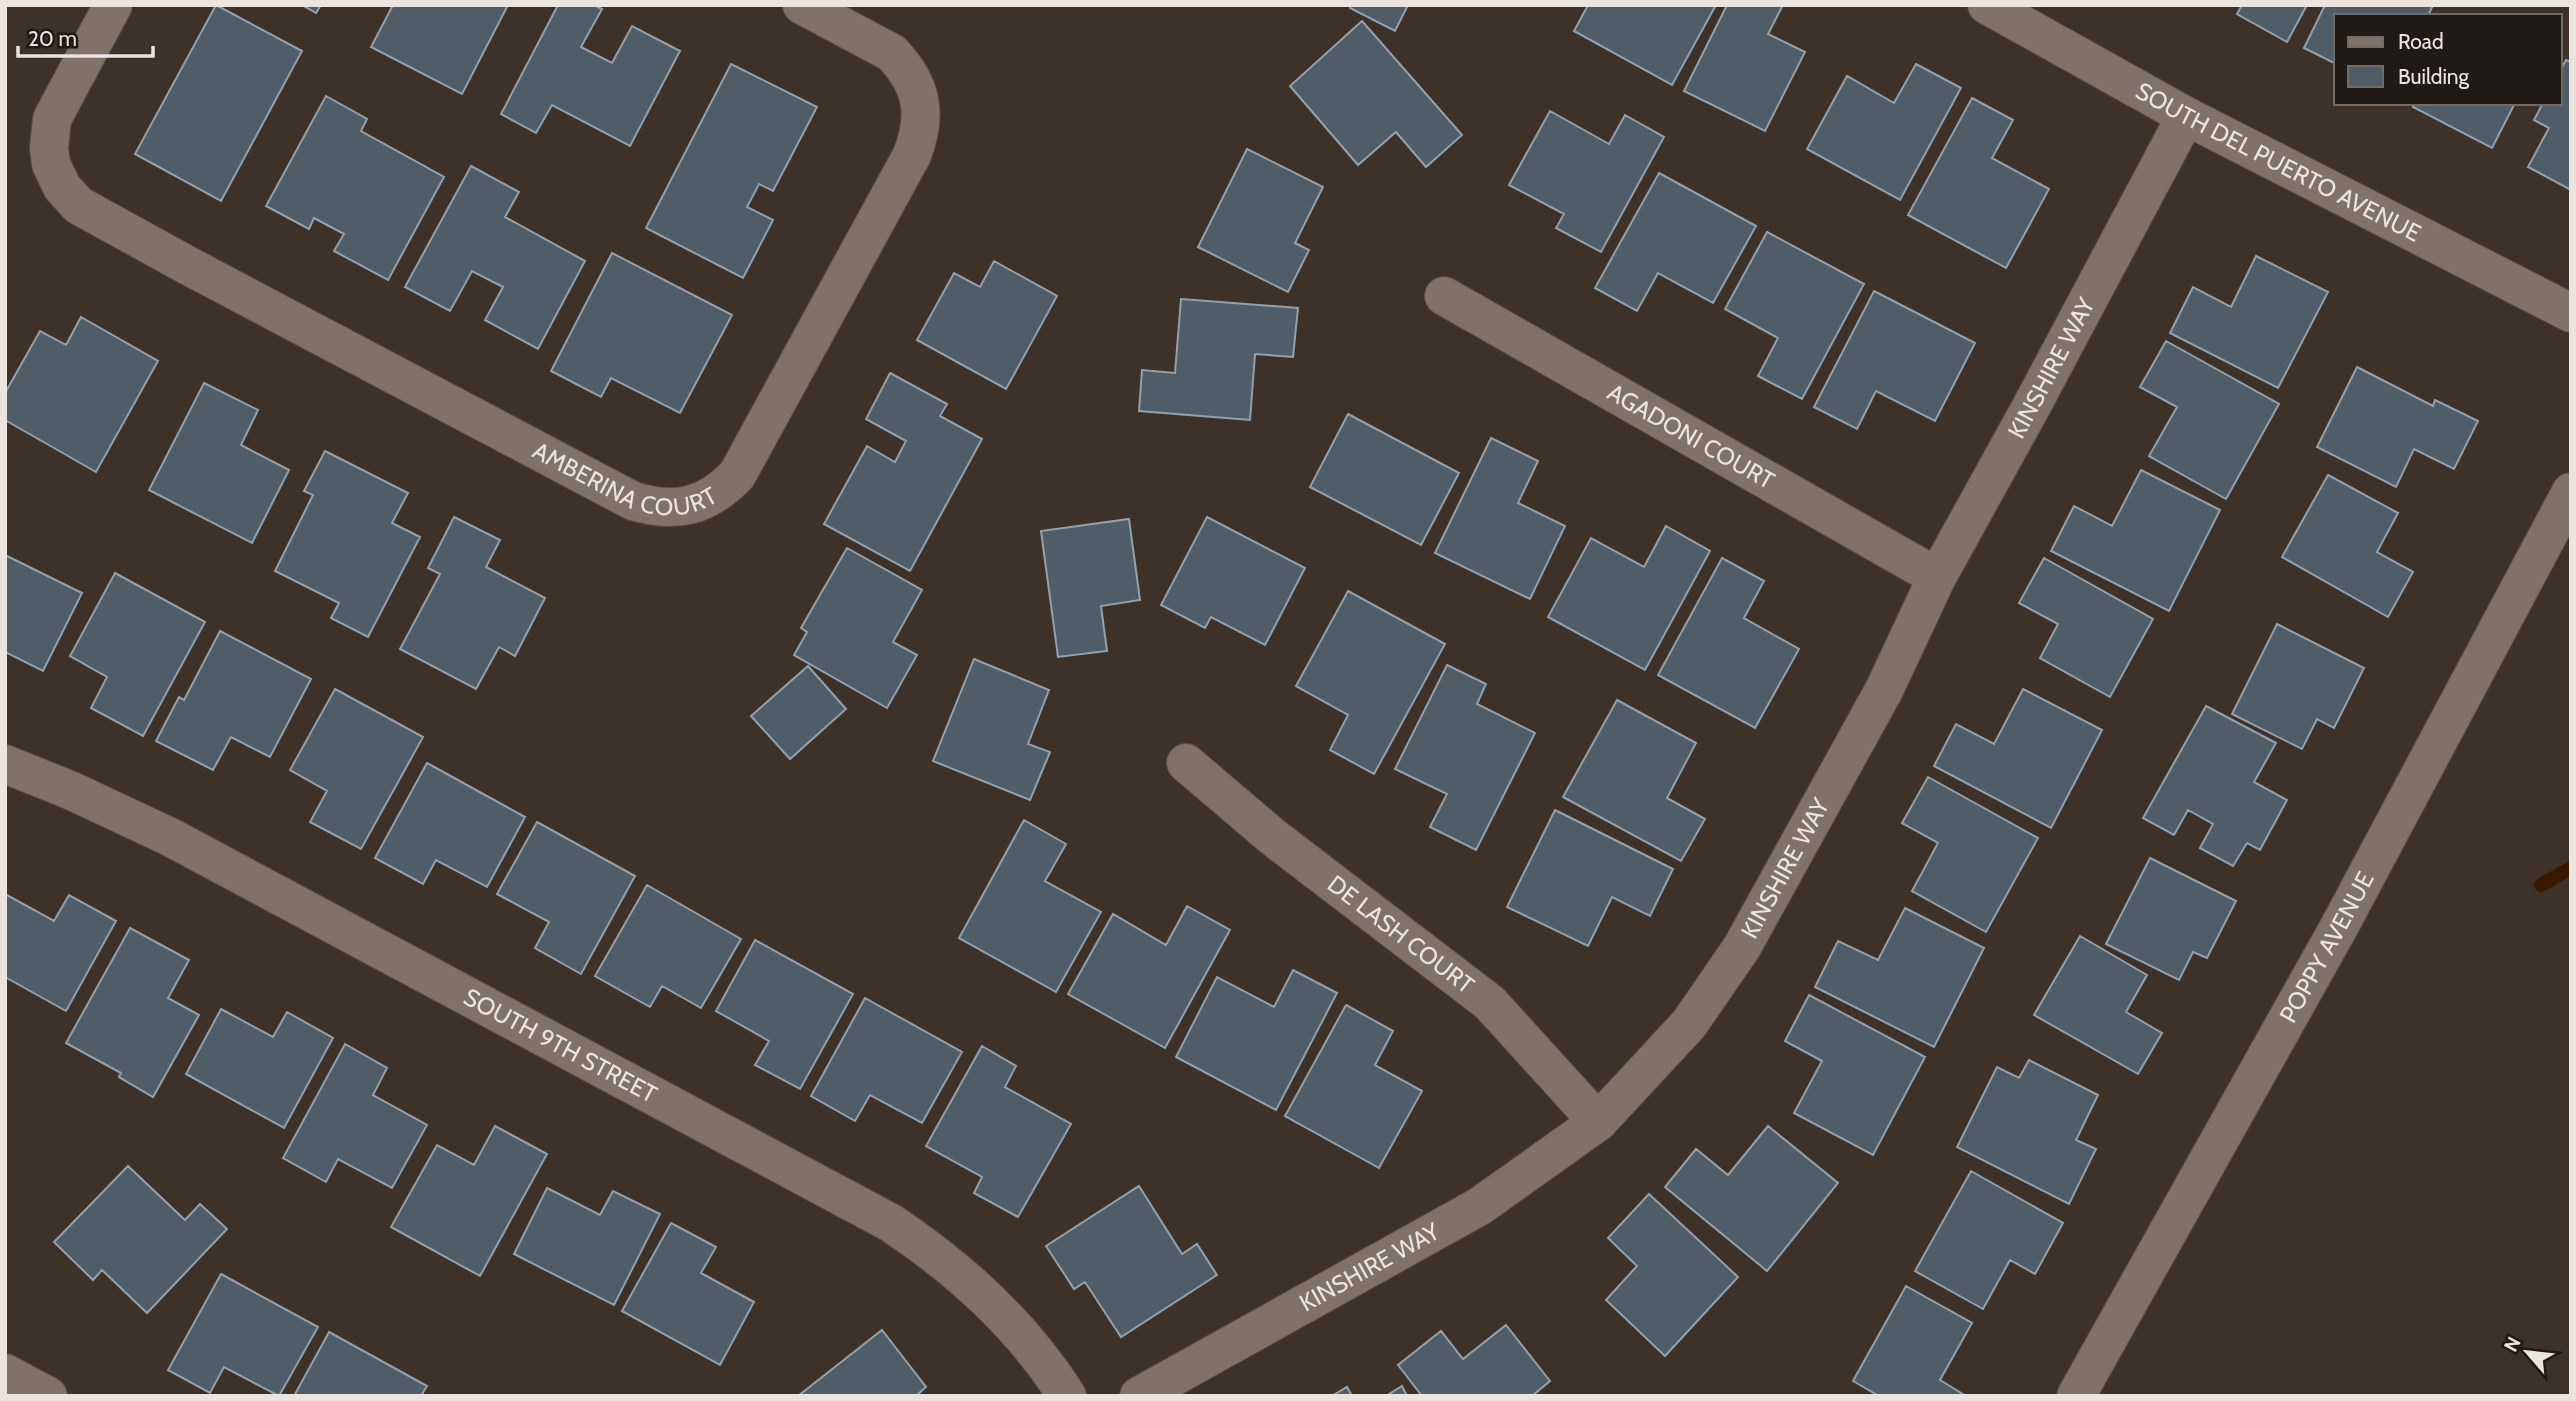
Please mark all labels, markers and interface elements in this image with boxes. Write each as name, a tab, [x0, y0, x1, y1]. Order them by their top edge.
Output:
scale bar	[18, 14, 152, 58]
legend	[2334, 14, 2562, 105]
text: 20 m	[28, 26, 77, 51]
text: Road	[2398, 29, 2444, 54]
text: Building	[2398, 64, 2470, 89]
street label: SOUTH DEL PUERTO AVENUE	[2131, 76, 2426, 248]
street label: KINSHIRE WAY	[2002, 292, 2101, 443]
street label: AGADONI COURT	[1603, 377, 1780, 495]
street label: AMBERINA COURT	[528, 436, 722, 522]
street label: KINSHIRE WAY	[1735, 793, 1835, 943]
street label: POPPY AVENUE	[2273, 867, 2380, 1028]
street label: DE LASH COURT	[1322, 869, 1480, 1000]
street label: SOUTH 9TH STREET	[459, 982, 662, 1109]
street label: KINSHIRE WAY	[1294, 1216, 1445, 1318]
north arrow	[2492, 1317, 2562, 1387]
text: N	[2499, 1333, 2526, 1356]

